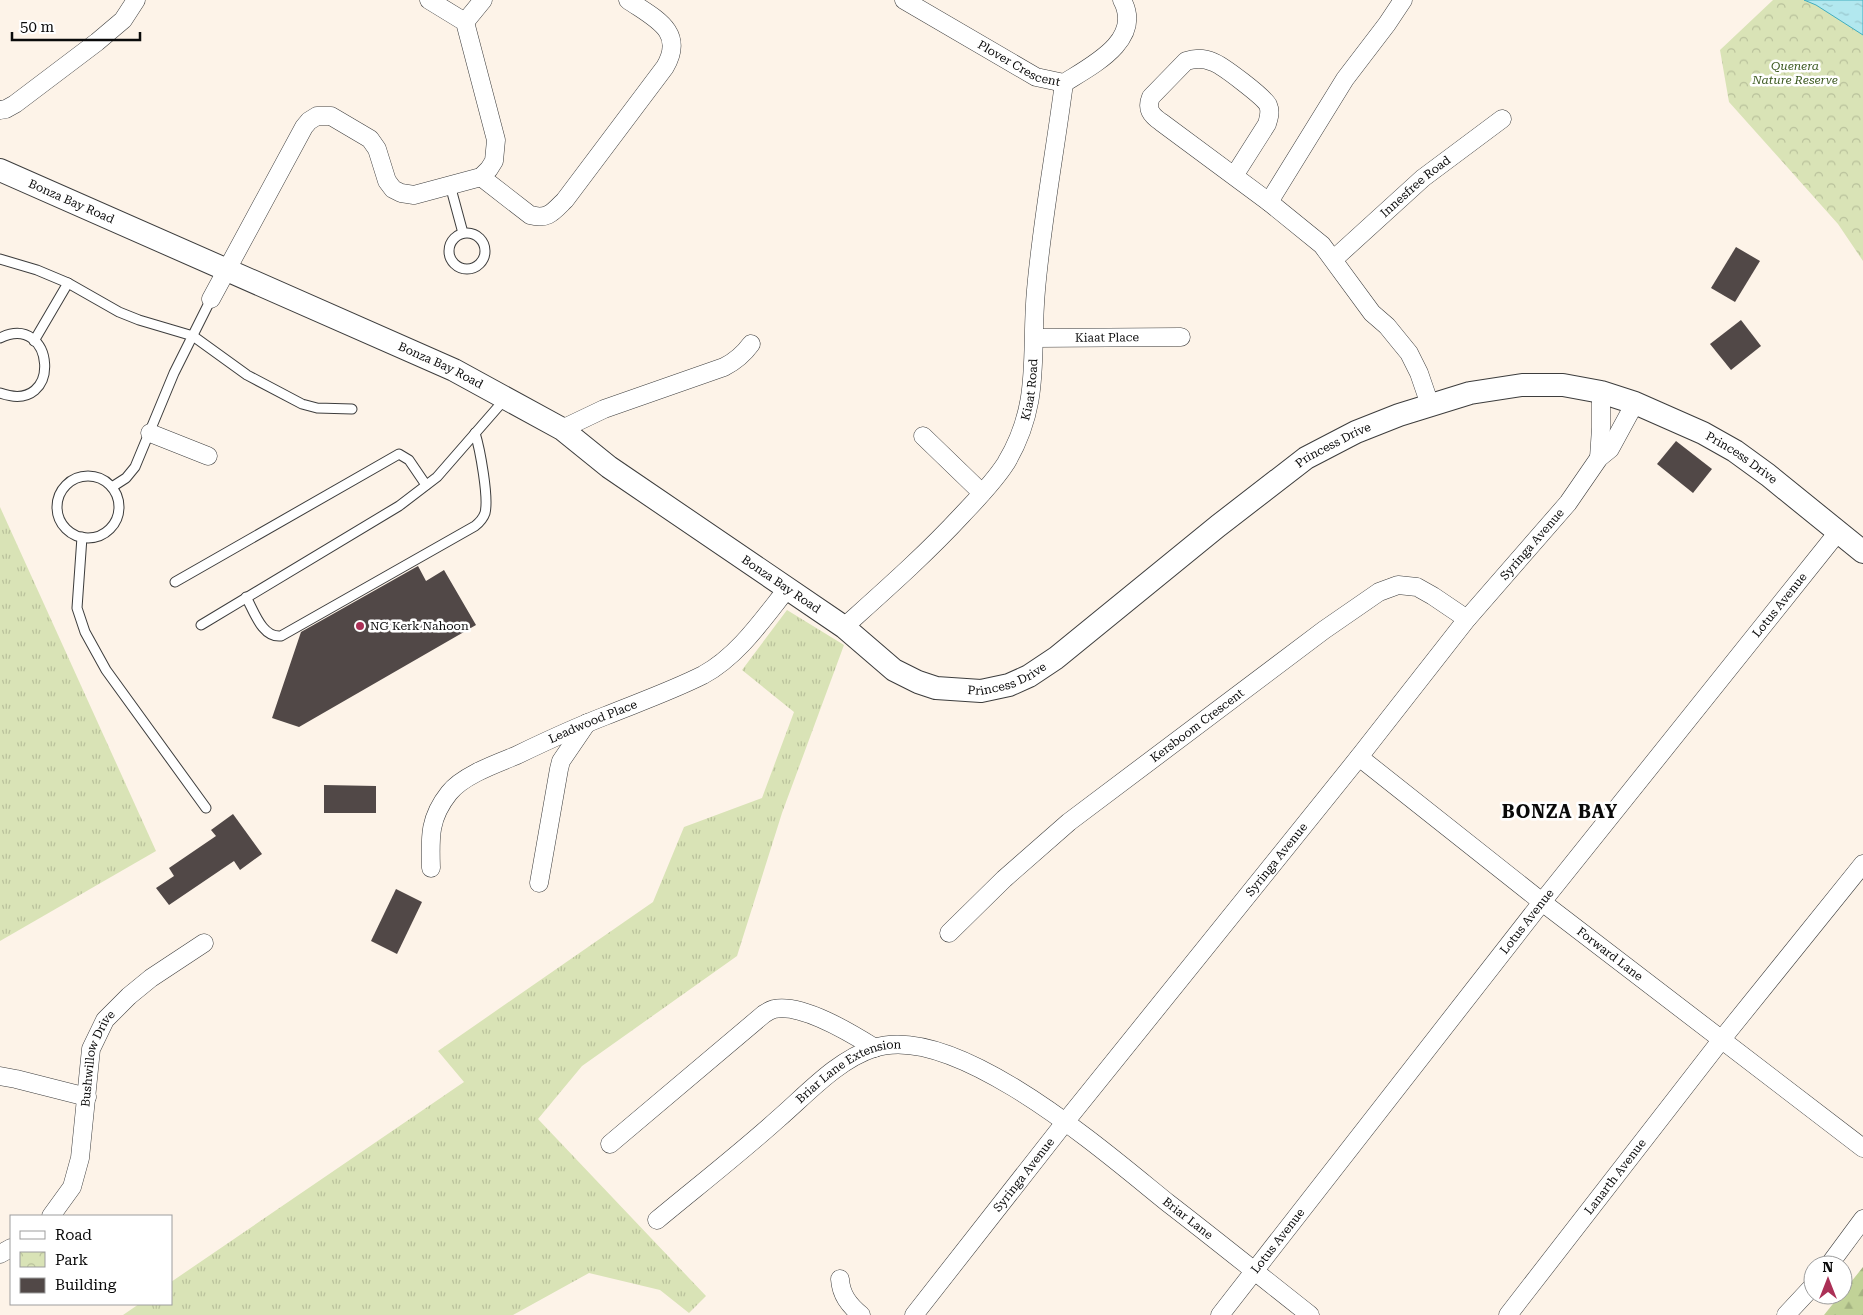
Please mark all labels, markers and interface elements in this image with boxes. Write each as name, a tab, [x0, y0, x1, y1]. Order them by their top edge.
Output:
scale bar	[12, 10, 140, 42]
text: 50 m	[20, 18, 55, 36]
street label: Plover Crescent	[975, 38, 1062, 89]
park label: Quenera Nature Reserve	[1751, 59, 1838, 87]
street label: Innesfree Road	[1378, 153, 1453, 220]
street label: Bonza Bay Road	[26, 176, 117, 227]
street label: Kiaat Place	[1075, 330, 1139, 345]
street label: Bonza Bay Road	[396, 339, 486, 392]
street label: Kiaat Road	[1018, 358, 1040, 422]
street label: Princess Drive	[1293, 420, 1373, 471]
street label: Princess Drive	[1703, 429, 1780, 487]
street label: Syringa Avenue	[1497, 505, 1567, 583]
street label: Bonza Bay Road	[739, 553, 824, 616]
street label: Lotus Avenue	[1750, 570, 1810, 640]
place label: NG Kerk Nahoon	[370, 619, 469, 633]
marker: NG Kerk Nahoon	[354, 620, 366, 632]
street label: Princess Drive	[967, 659, 1049, 698]
street label: Kersboom Crescent	[1148, 685, 1247, 765]
street label: Leadwood Place	[546, 697, 639, 746]
district label: BONZA BAY	[1502, 801, 1618, 822]
street label: Syringa Avenue	[1243, 820, 1310, 899]
street label: Lotus Avenue	[1497, 886, 1557, 957]
street label: Forward Lane	[1574, 924, 1646, 984]
street label: Bushwillow Drive	[78, 1007, 118, 1108]
street label: Briar Lane Extension	[793, 1037, 902, 1106]
street label: Syringa Avenue	[990, 1135, 1057, 1215]
street label: Lanarth Avenue	[1582, 1136, 1649, 1217]
street label: Briar Lane	[1160, 1195, 1216, 1243]
street label: Lotus Avenue	[1248, 1205, 1308, 1276]
legend	[10, 1215, 172, 1305]
text: Road	[55, 1226, 92, 1244]
text: Park	[55, 1251, 89, 1269]
north arrow	[1803, 1255, 1853, 1305]
text: N	[1823, 1259, 1834, 1275]
text: Building	[55, 1276, 117, 1294]

